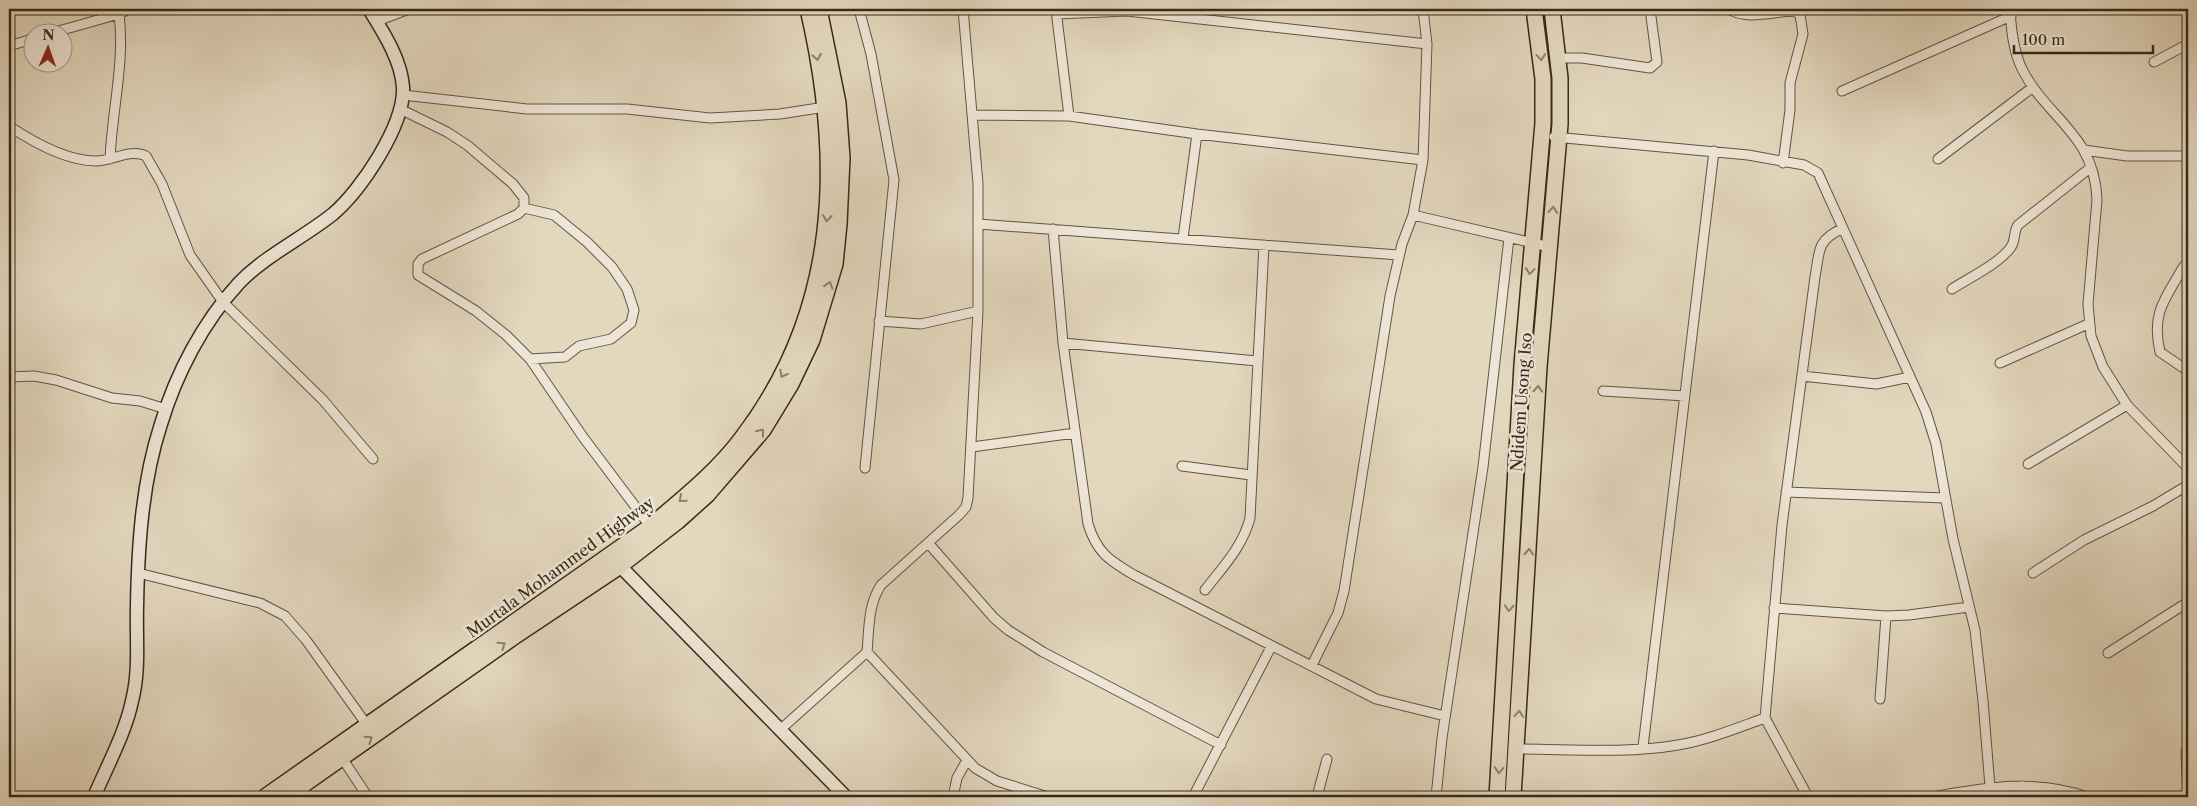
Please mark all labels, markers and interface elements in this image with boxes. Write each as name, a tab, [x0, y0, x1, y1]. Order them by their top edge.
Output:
north arrow	[22, 22, 72, 72]
scale bar	[2014, 22, 2153, 54]
text: N	[42, 26, 55, 44]
text: 100 m	[2022, 30, 2065, 49]
one-way arrow	[811, 52, 821, 61]
one-way arrow	[1535, 53, 1546, 61]
one-way arrow	[1547, 206, 1558, 214]
one-way arrow	[822, 214, 833, 222]
one-way arrow	[1525, 268, 1536, 276]
one-way arrow	[823, 282, 833, 290]
street label: Ndidem Usong Iso	[1506, 332, 1536, 472]
one-way arrow	[779, 368, 789, 377]
one-way arrow	[1533, 385, 1544, 393]
one-way arrow	[755, 428, 764, 438]
street label: Murtala Mohammed Highway	[462, 492, 659, 642]
one-way arrow	[678, 493, 687, 502]
one-way arrow	[1524, 547, 1535, 555]
one-way arrow	[1503, 604, 1514, 612]
one-way arrow	[496, 642, 506, 651]
one-way arrow	[1513, 709, 1524, 717]
one-way arrow	[363, 736, 373, 745]
one-way arrow	[1493, 767, 1504, 775]

